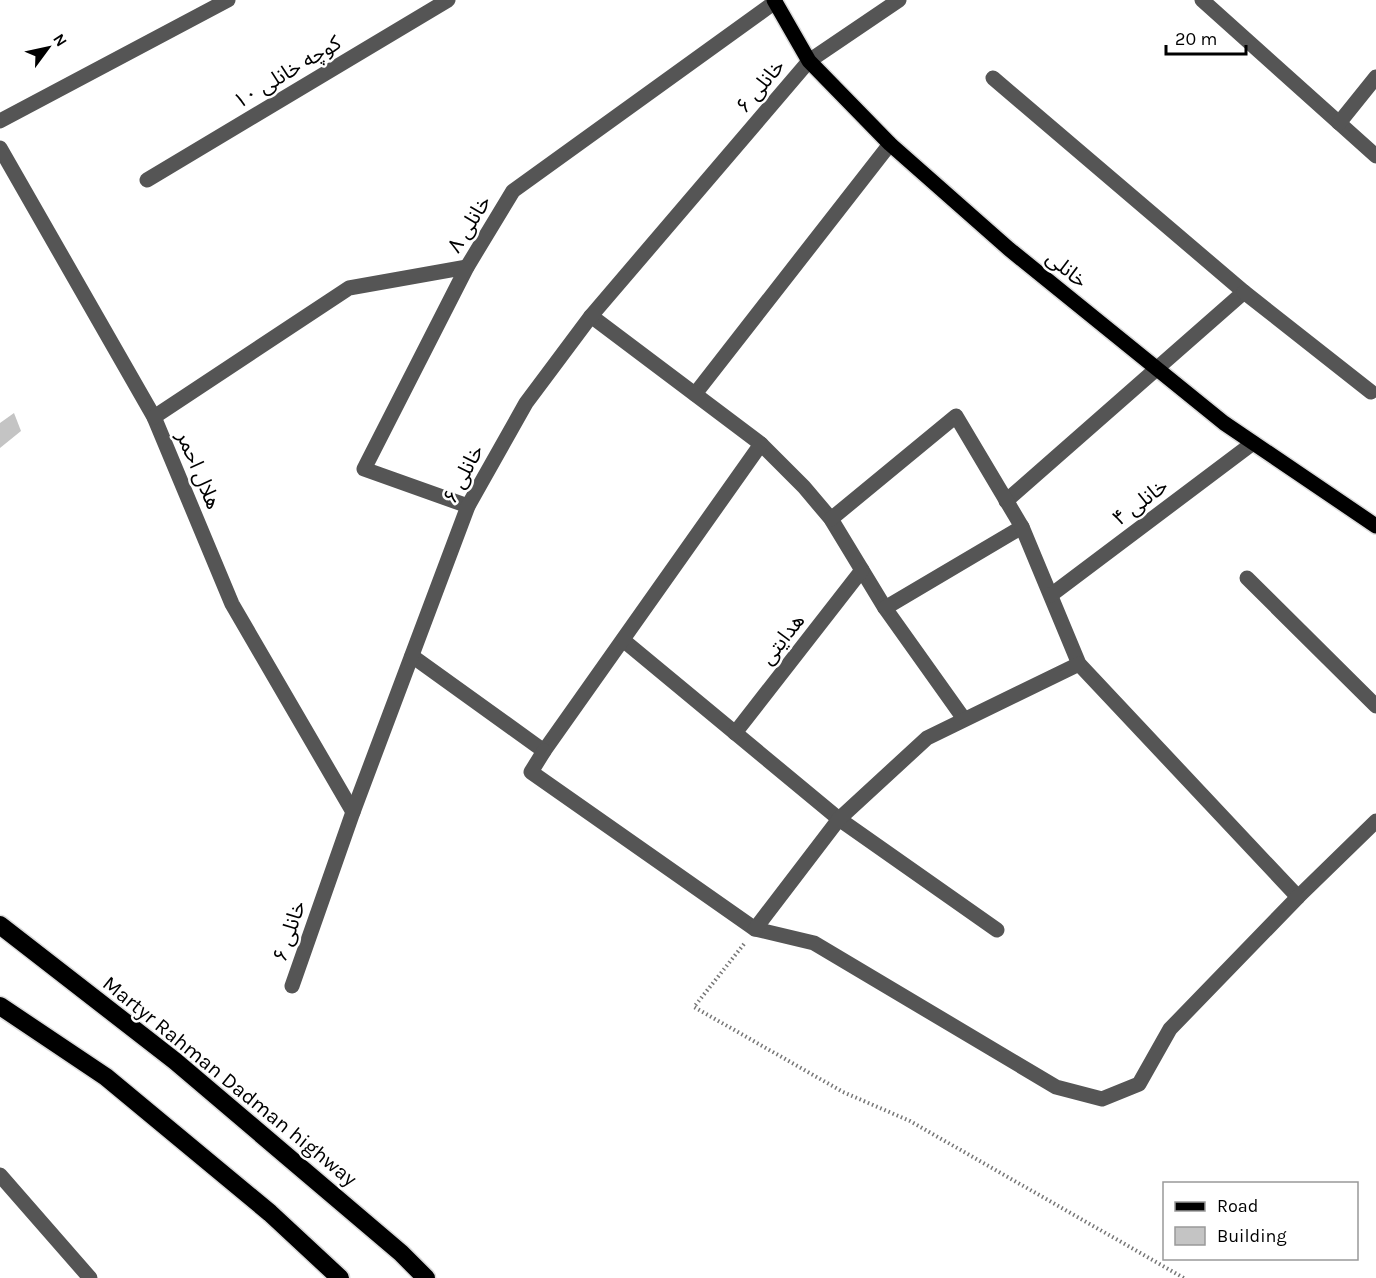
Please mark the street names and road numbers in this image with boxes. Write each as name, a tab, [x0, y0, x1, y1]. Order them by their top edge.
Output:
street label: کوچه خانلی ۱۰	[229, 30, 346, 114]
street label: خانلی ۶	[731, 54, 789, 118]
street label: خانلی ۸	[442, 191, 496, 257]
street label: خانلی	[1042, 245, 1092, 293]
street label: هلال احمر	[172, 427, 226, 512]
street label: خانلی ۶	[438, 441, 488, 507]
street label: خانلی ۴	[1108, 473, 1172, 531]
street label: هدایتی	[755, 609, 809, 669]
street label: خانلی ۶	[267, 897, 311, 965]
street label: Martyr Rahman Dadman highway	[98, 971, 362, 1191]

